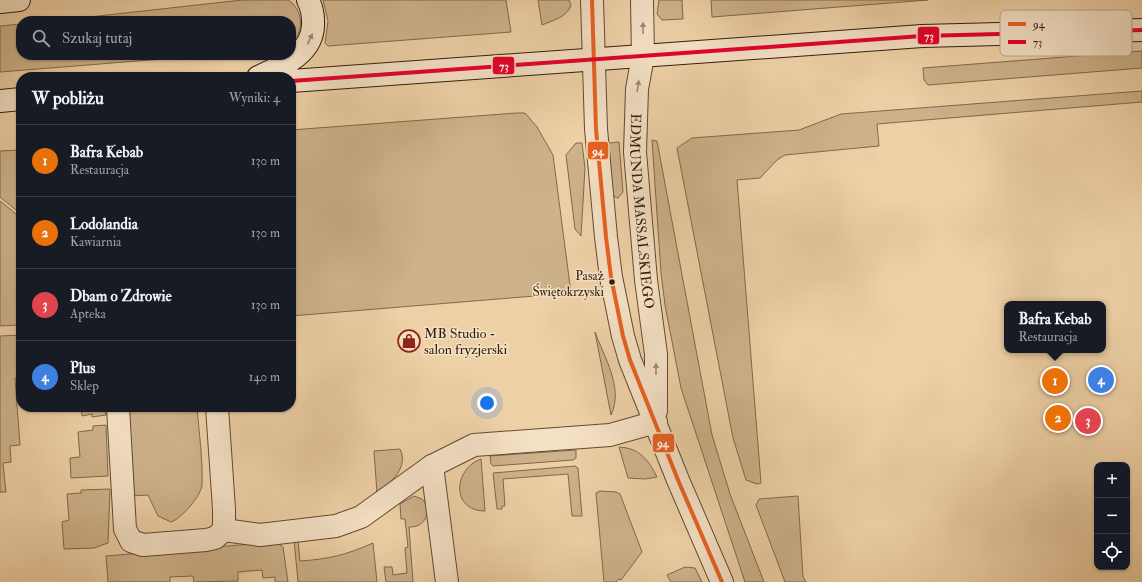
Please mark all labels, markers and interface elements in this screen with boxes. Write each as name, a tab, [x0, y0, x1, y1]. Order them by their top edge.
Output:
legend	[1000, 10, 1132, 56]
search box	[16, 16, 296, 60]
text: 94	[1032, 18, 1046, 31]
one-way arrow	[640, 21, 646, 34]
line badge: 73	[917, 26, 940, 45]
icon: search	[30, 27, 52, 49]
text: Szukaj tutaj	[62, 29, 132, 48]
text: 73	[924, 30, 934, 43]
one-way arrow	[307, 33, 313, 44]
text: 73	[1033, 36, 1042, 49]
line badge: 73	[492, 56, 515, 75]
text: 73	[499, 60, 509, 73]
one-way arrow	[635, 80, 641, 93]
text: W pobliżu	[32, 88, 104, 109]
text: Wyniki: 4	[229, 90, 280, 106]
street label: EDMUNDA MASSALSKIEGO	[626, 113, 658, 310]
line badge: 94	[587, 141, 609, 160]
text: Bafra Kebab	[70, 143, 143, 162]
text: 94	[591, 145, 605, 159]
text: 1	[43, 153, 47, 169]
text: 130 m	[251, 153, 280, 169]
text: Restauracja	[70, 162, 129, 178]
text: Lodolandia	[70, 215, 138, 234]
text: 2	[42, 225, 48, 241]
text: 130 m	[251, 225, 280, 241]
text: Kawiarnia	[70, 234, 121, 250]
place label: Pasaż Świętokrzyski	[532, 268, 605, 301]
marker: Pasaż Świętokrzyski	[607, 277, 617, 287]
text: Dbam o Zdrowie	[70, 287, 172, 306]
text: 3	[43, 297, 48, 313]
text: 130 m	[251, 297, 280, 313]
popup	[1004, 301, 1106, 353]
text: Apteka	[70, 306, 106, 322]
text: Bafra Kebab	[1018, 310, 1092, 329]
place label: MB Studio - salon fryzjerski	[424, 325, 507, 359]
shop icon: MB Studio - salon fryzjerski	[396, 328, 422, 354]
text: Restauracja	[1018, 329, 1078, 345]
text: Plus	[70, 359, 95, 378]
one-way arrow	[653, 362, 659, 375]
pin: 4	[1088, 365, 1114, 395]
pin: 1	[1042, 366, 1068, 396]
text: 4	[41, 369, 49, 385]
text: 140 m	[249, 369, 280, 385]
text: Sklep	[70, 378, 99, 394]
your location	[477, 393, 497, 413]
pin: 2	[1045, 403, 1071, 433]
pin: 3	[1075, 406, 1101, 436]
line badge: 94	[652, 433, 675, 453]
text: 94	[656, 437, 670, 451]
map controls	[1094, 462, 1130, 570]
button: +	[1094, 462, 1130, 498]
button: −	[1094, 498, 1130, 534]
button: locate	[1094, 534, 1130, 570]

